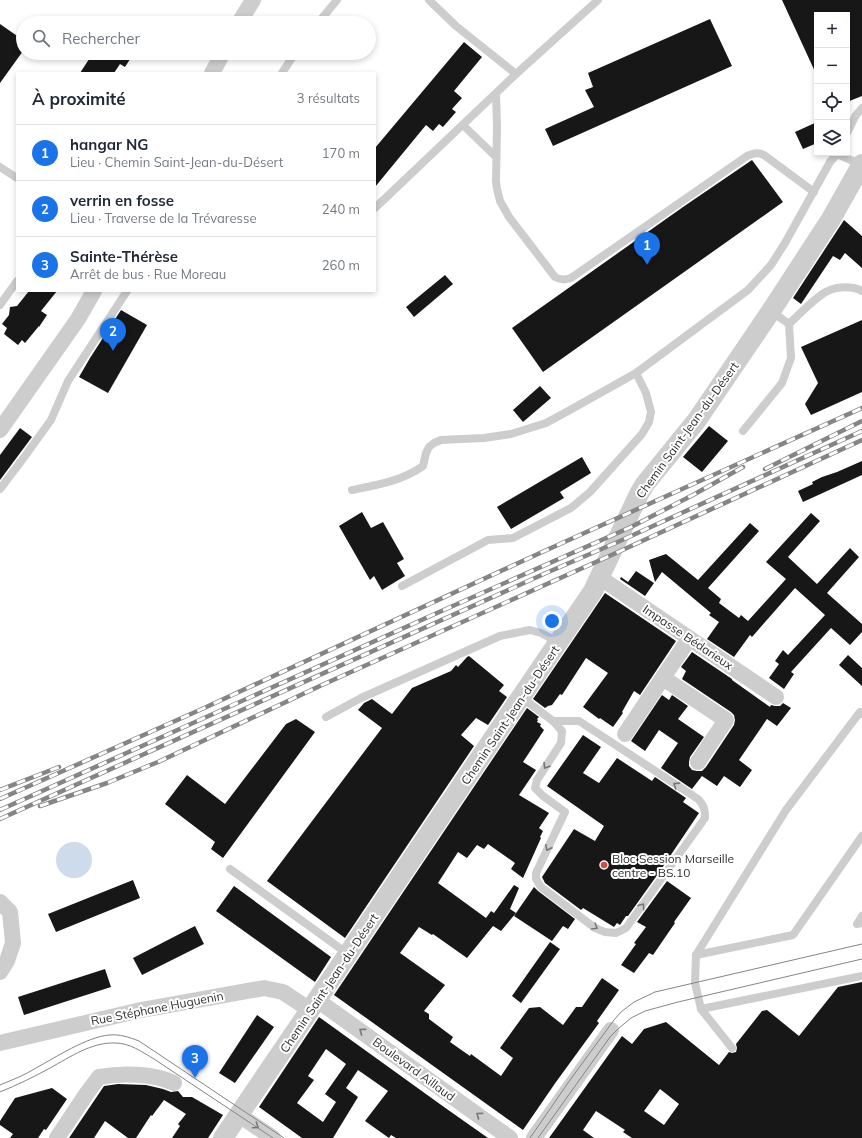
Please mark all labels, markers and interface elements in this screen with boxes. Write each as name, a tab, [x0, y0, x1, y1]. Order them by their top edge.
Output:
map controls	[814, 12, 850, 156]
button: +	[814, 12, 850, 48]
search box	[16, 16, 376, 60]
icon: search	[30, 27, 52, 49]
text: Rechercher	[62, 29, 140, 48]
button: −	[814, 48, 850, 84]
button: locate	[814, 84, 850, 120]
text: À proximité	[32, 88, 126, 109]
text: 3 résultats	[297, 90, 360, 106]
button: layers	[814, 120, 850, 156]
text: hangar NG	[70, 135, 148, 154]
text: 1	[41, 145, 49, 161]
text: 170 m	[322, 145, 360, 161]
text: Lieu · Chemin Saint-Jean-du-Désert	[70, 154, 283, 170]
text: verrin en fosse	[70, 191, 174, 210]
text: 2	[41, 201, 49, 217]
text: 240 m	[322, 201, 360, 217]
text: Lieu · Traverse de la Trévaresse	[70, 210, 257, 226]
pin: 1	[634, 232, 660, 265]
text: Sainte-Thérèse	[70, 247, 178, 266]
text: 3	[41, 257, 49, 273]
text: 260 m	[322, 257, 360, 273]
text: Arrêt de bus · Rue Moreau	[70, 266, 226, 282]
pin: 2	[100, 318, 126, 351]
street label: Chemin Saint-Jean-du-Désert	[632, 359, 742, 501]
street label: Impasse Bédarieux	[640, 601, 737, 673]
your location	[542, 611, 562, 631]
street label: Chemin Saint-Jean-du-Désert	[458, 642, 562, 788]
one-way arrow	[543, 762, 551, 769]
one-way arrow	[674, 783, 681, 790]
one-way arrow	[545, 843, 553, 851]
place label: Bloc Session Marseille centre - BS.10	[612, 851, 734, 880]
marker: Bloc Session Marseille centre - BS.10	[599, 860, 609, 870]
one-way arrow	[637, 903, 645, 910]
street label: Chemin Saint-Jean-du-Désert	[277, 910, 381, 1056]
one-way arrow	[591, 922, 598, 930]
street label: Rue Stéphane Huguenin	[89, 988, 225, 1028]
one-way arrow	[359, 1029, 366, 1036]
street label: Boulevard Aillaud	[370, 1034, 458, 1104]
pin: 3	[182, 1045, 208, 1078]
one-way arrow	[476, 1113, 483, 1120]
one-way arrow	[252, 1121, 259, 1129]

